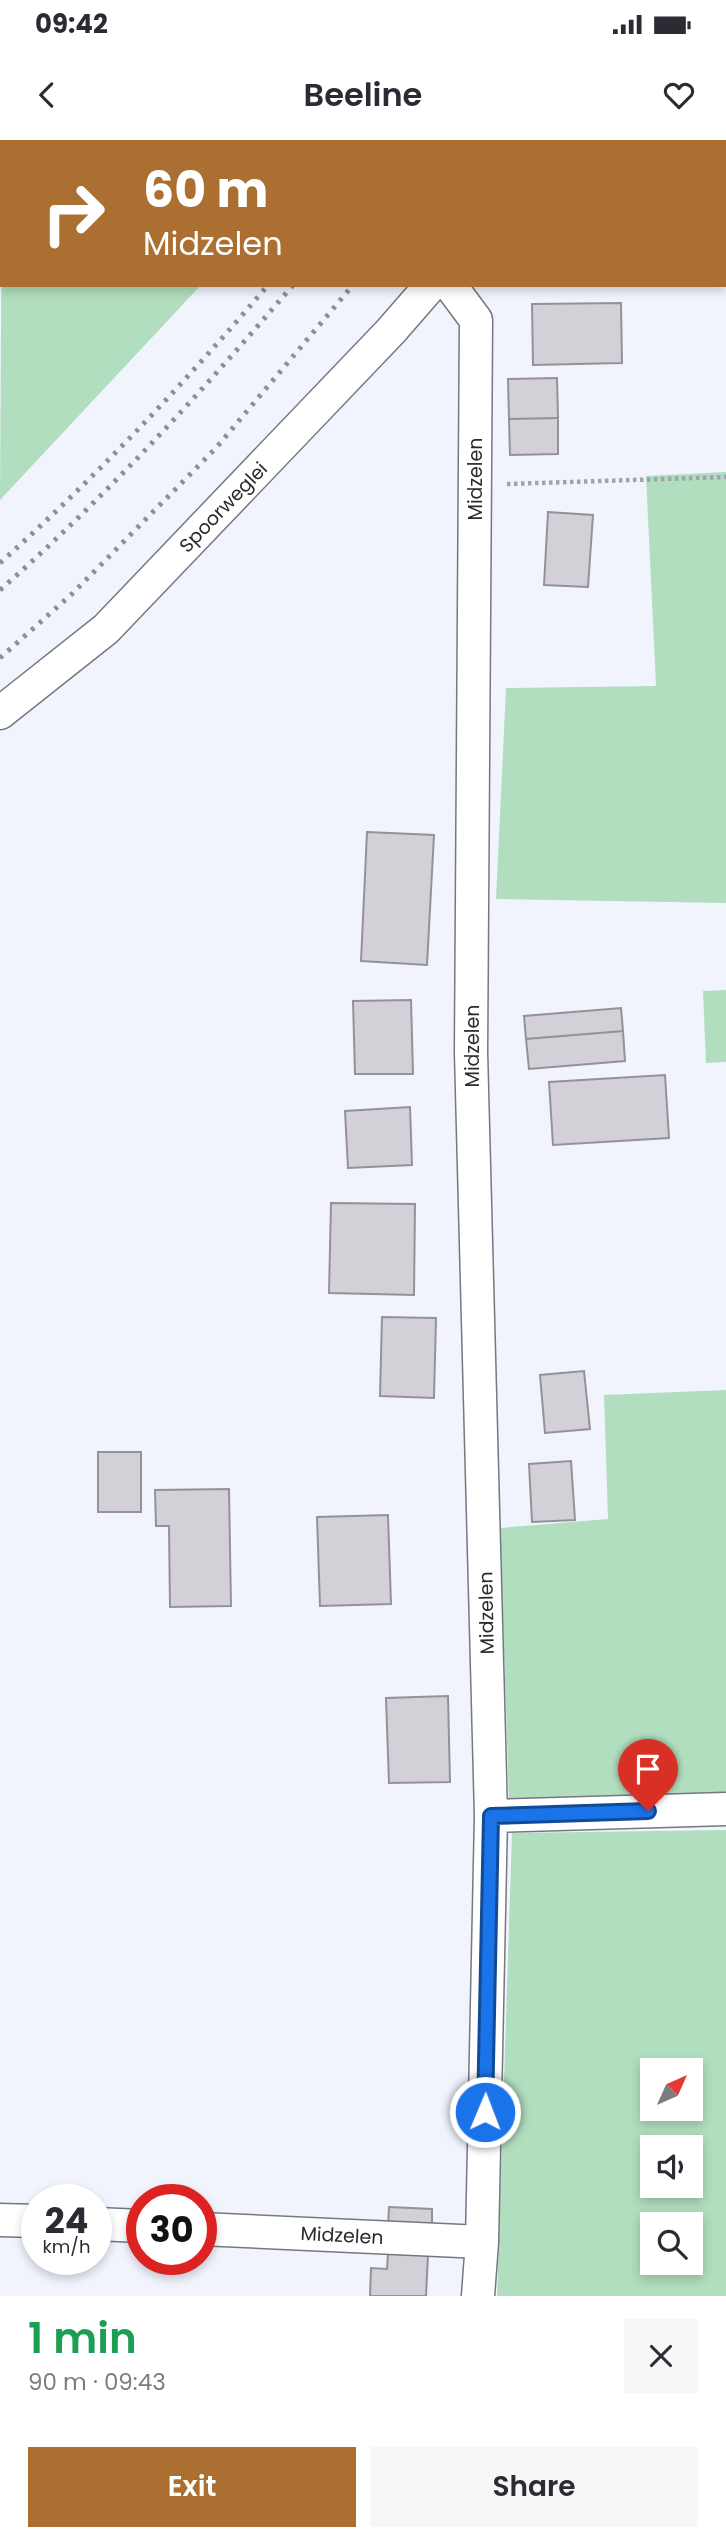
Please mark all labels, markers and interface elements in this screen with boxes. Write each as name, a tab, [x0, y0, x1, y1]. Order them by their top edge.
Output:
text: 09:42	[35, 6, 108, 42]
text: Beeline	[304, 72, 422, 117]
icon: back	[28, 76, 66, 114]
icon: heart	[660, 76, 698, 114]
text: 60 m	[143, 156, 268, 224]
icon: right	[28, 168, 119, 259]
text: Midzelen	[143, 221, 283, 266]
street label: Midzelen	[462, 438, 489, 520]
street label: Spoorweglei	[173, 456, 274, 559]
street label: Midzelen	[459, 1005, 486, 1087]
street label: Midzelen	[472, 1571, 501, 1655]
pin	[618, 1739, 678, 1811]
icon: arrive	[629, 1750, 667, 1788]
north arrow	[640, 2058, 704, 2121]
map controls	[640, 2058, 703, 2275]
position arrow	[448, 2075, 522, 2149]
button: sound	[640, 2135, 703, 2198]
speed limit sign: 30	[126, 2184, 217, 2275]
text: 24	[45, 2196, 88, 2245]
button: search	[640, 2212, 703, 2275]
street label: Midzelen	[300, 2220, 384, 2251]
text: km/h	[43, 2234, 90, 2259]
text: 1 min	[28, 2309, 137, 2368]
button: close	[624, 2319, 698, 2393]
text: 90 m · 09:43	[28, 2366, 166, 2398]
button: Exit	[28, 2447, 356, 2527]
button: Share	[370, 2447, 698, 2527]

